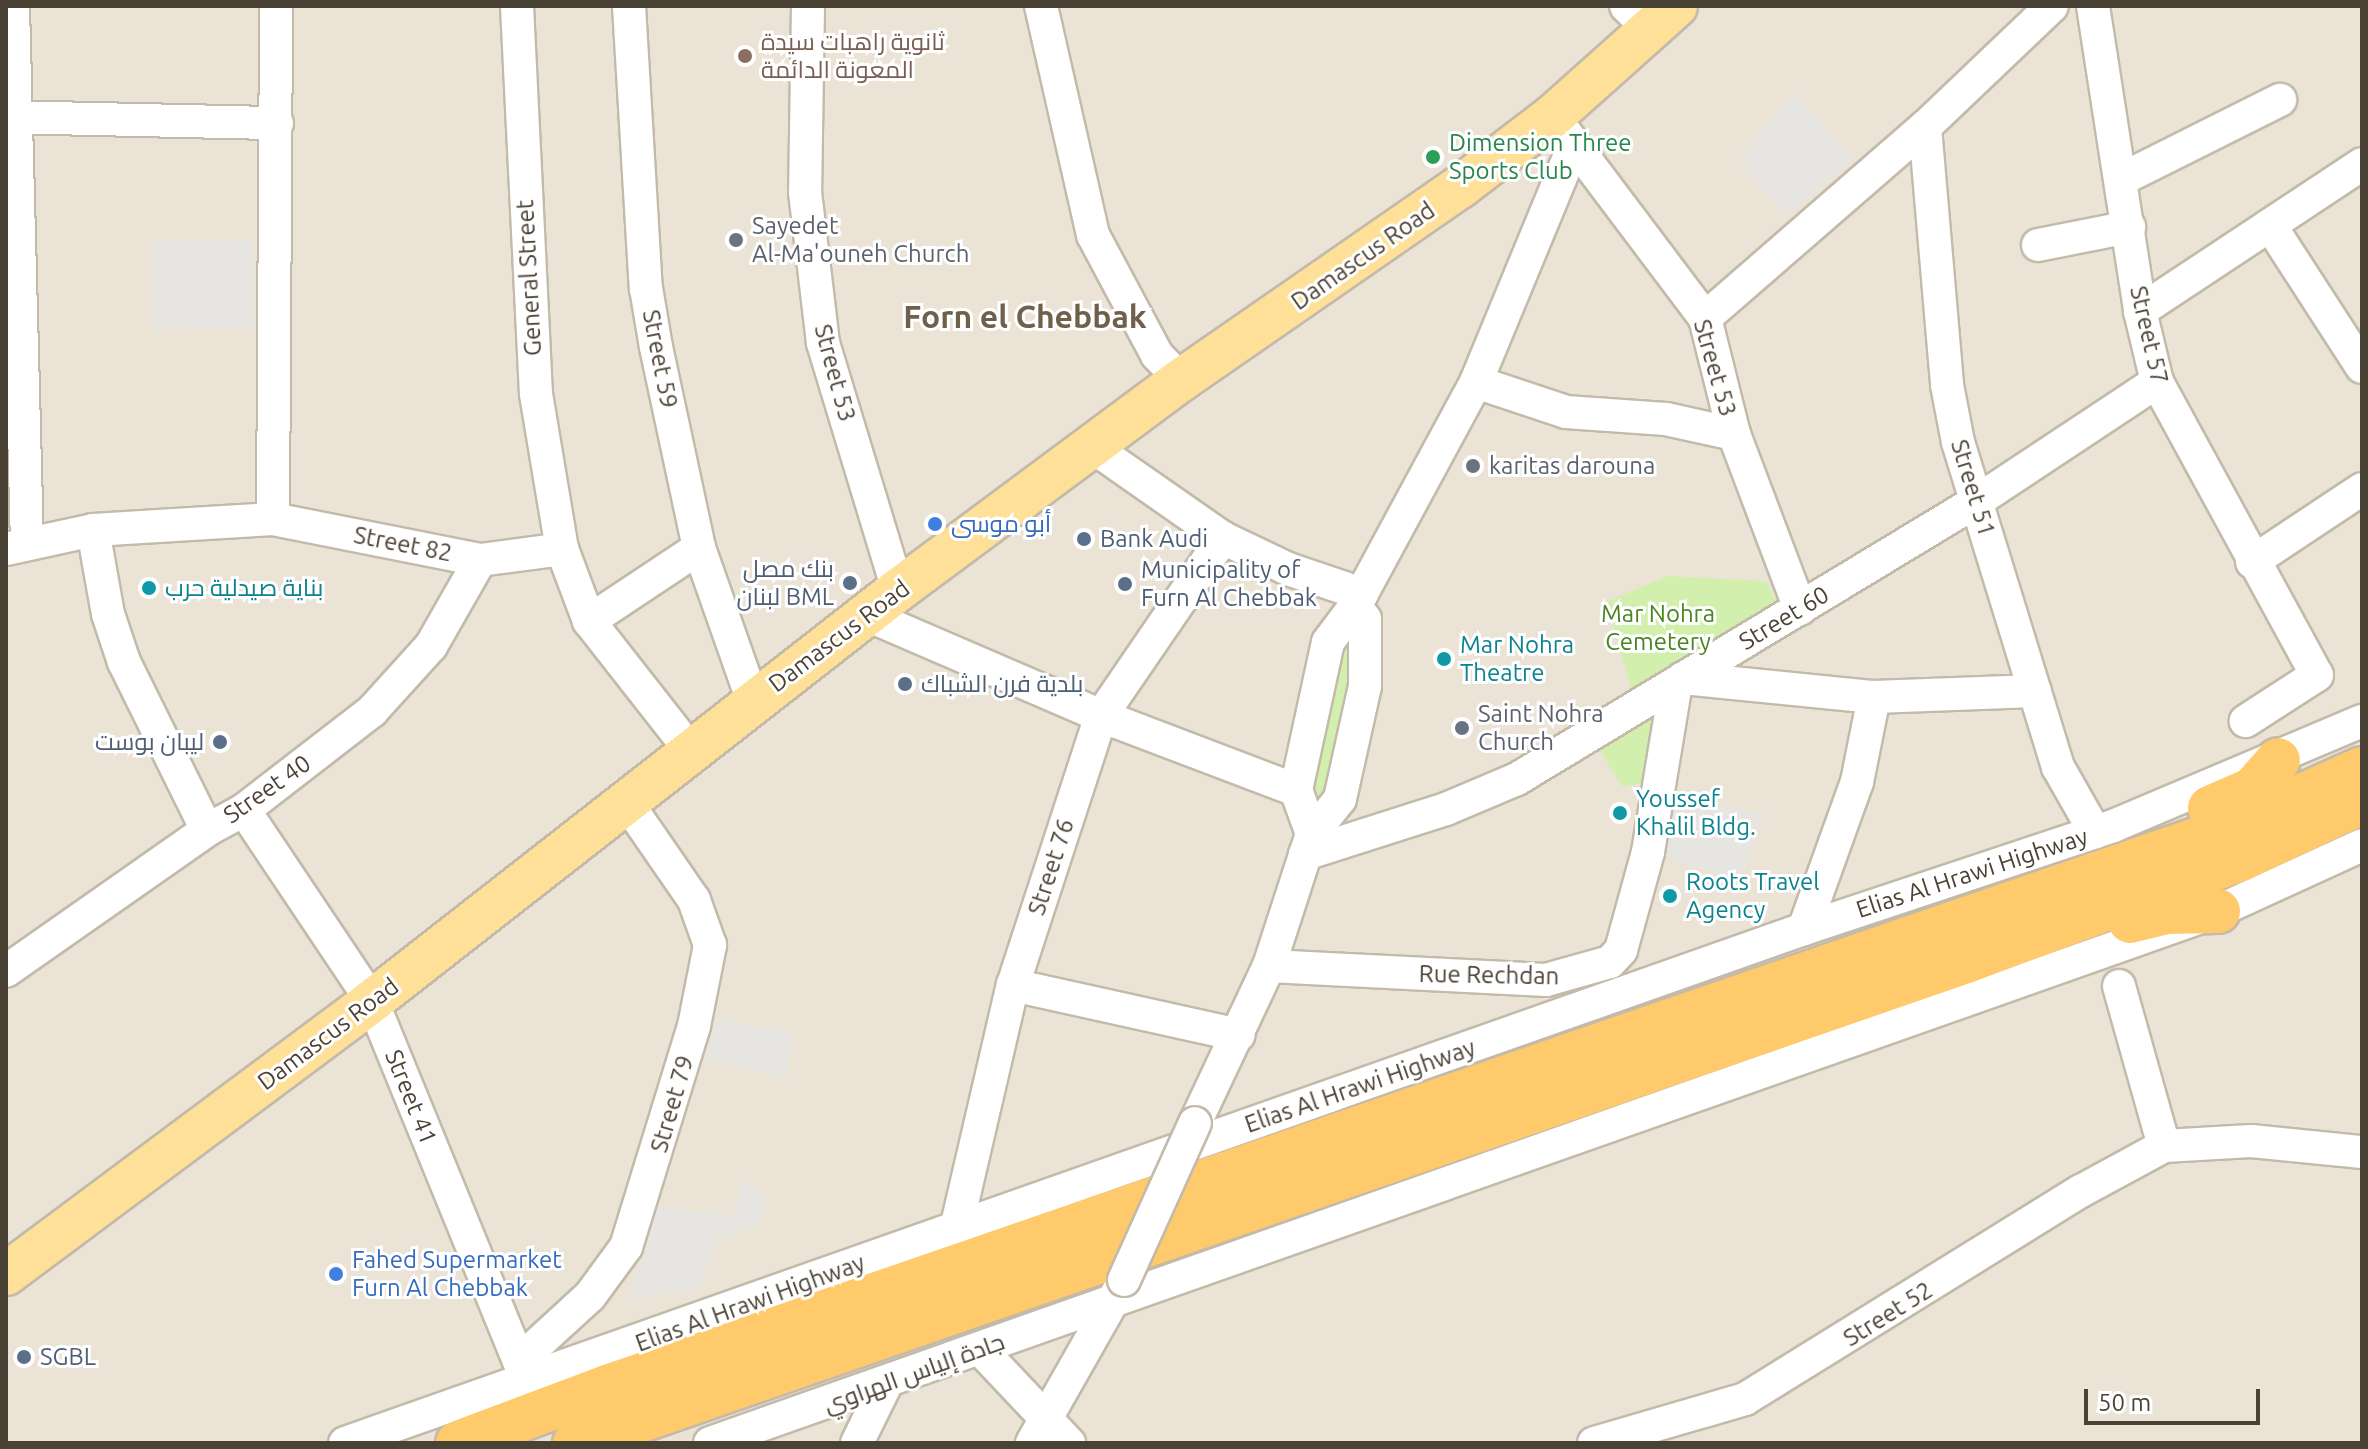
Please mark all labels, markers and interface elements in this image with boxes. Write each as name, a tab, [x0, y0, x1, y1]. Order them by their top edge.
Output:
place label: ثانوية راهبات سيدة المعونة الدائمة	[761, 28, 945, 84]
marker: ثانوية راهبات سيدة المعونة الدائمة	[736, 47, 754, 65]
place label: Dimension Three Sports Club	[1449, 129, 1632, 185]
marker: Dimension Three Sports Club	[1424, 148, 1442, 166]
street label: Damascus Road	[1286, 196, 1440, 316]
street label: General Street	[511, 199, 547, 357]
place label: Sayedet Al-Ma'ouneh Church	[752, 212, 969, 268]
marker: Sayedet Al-Ma'ouneh Church	[727, 231, 745, 249]
street label: Street 57	[2124, 283, 2174, 387]
district label: Forn el Chebbak	[903, 297, 1147, 335]
street label: Street 59	[636, 307, 684, 411]
street label: Street 53	[1687, 316, 1743, 420]
street label: Street 53	[808, 321, 862, 425]
street label: Street 51	[1945, 436, 2001, 540]
place label: karitas darouna	[1489, 452, 1655, 480]
marker: karitas darouna	[1464, 457, 1482, 475]
place label: أبو موسى	[951, 510, 1051, 538]
marker: أبو موسى	[926, 515, 944, 533]
street label: Street 82	[351, 520, 455, 568]
place label: Bank Audi	[1100, 525, 1208, 553]
marker: Bank Audi	[1075, 530, 1093, 548]
place label: بنك مصل لبنان BML	[736, 555, 834, 611]
place label: Municipality of Furn Al Chebbak	[1141, 556, 1317, 612]
place label: بناية صيدلية حرب	[165, 574, 323, 602]
street label: Damascus Road	[763, 574, 915, 698]
marker: بنك مصل لبنان BML	[841, 574, 859, 592]
marker: Municipality of Furn Al Chebbak	[1116, 575, 1134, 593]
marker: بناية صيدلية حرب	[140, 579, 158, 597]
street label: Street 60	[1734, 580, 1834, 656]
park label: Mar Nohra Cemetery	[1601, 600, 1715, 656]
place label: Mar Nohra Theatre	[1460, 631, 1574, 687]
marker: Mar Nohra Theatre	[1435, 650, 1453, 668]
place label: بلدية فرن الشباك	[921, 670, 1083, 698]
marker: بلدية فرن الشباك	[896, 675, 914, 693]
place label: Saint Nohra Church	[1478, 700, 1604, 756]
marker: Saint Nohra Church	[1453, 719, 1471, 737]
place label: ليبان بوست	[95, 728, 204, 756]
marker: ليبان بوست	[211, 733, 229, 751]
street label: Street 40	[218, 749, 316, 829]
place label: Youssef Khalil Bldg.	[1636, 785, 1756, 841]
marker: Youssef Khalil Bldg.	[1611, 804, 1629, 822]
street label: Street 76	[1022, 815, 1080, 919]
street label: Elias Al Hrawi Highway	[1853, 822, 2091, 924]
place label: Roots Travel Agency	[1686, 868, 1819, 924]
marker: Roots Travel Agency	[1661, 887, 1679, 905]
street label: Rue Rechdan	[1419, 959, 1559, 991]
street label: Damascus Road	[252, 972, 404, 1096]
street label: Elias Al Hrawi Highway	[1241, 1033, 1479, 1139]
street label: Street 41	[379, 1045, 443, 1149]
street label: Street 79	[644, 1052, 700, 1156]
place label: Fahed Supermarket Furn Al Chebbak	[352, 1246, 562, 1302]
street label: Elias Al Hrawi Highway	[631, 1248, 869, 1358]
marker: Fahed Supermarket Furn Al Chebbak	[327, 1265, 345, 1283]
street label: Street 52	[1838, 1275, 1938, 1353]
street label: جادة إلياس الهراوي	[820, 1327, 1008, 1419]
place label: SGBL	[40, 1343, 96, 1371]
marker: SGBL	[15, 1348, 33, 1366]
scale bar	[2088, 1373, 2264, 1423]
text: 50 m	[2098, 1389, 2151, 1416]

